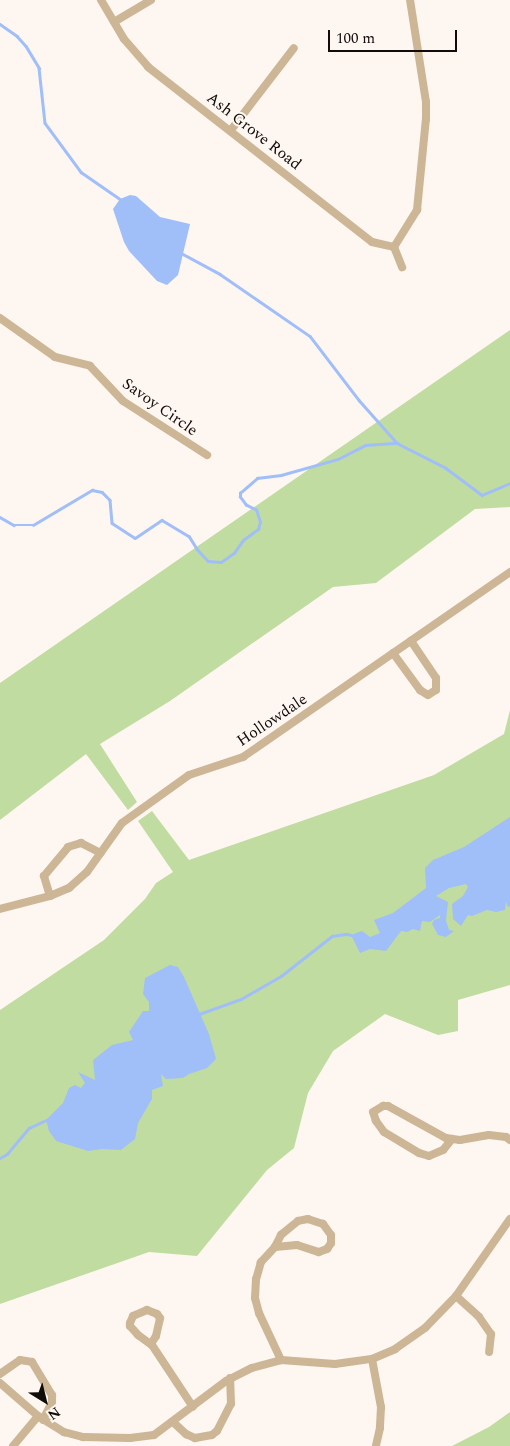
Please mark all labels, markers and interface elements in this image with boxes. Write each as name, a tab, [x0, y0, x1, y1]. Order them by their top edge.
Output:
scale bar	[330, 20, 459, 52]
text: 100 m	[336, 27, 375, 50]
street label: Ash Grove Road	[203, 88, 305, 174]
street label: Savoy Circle	[119, 374, 201, 440]
street label: Hollowdale	[233, 689, 311, 751]
north arrow	[20, 1376, 70, 1426]
text: N	[43, 1402, 65, 1425]

